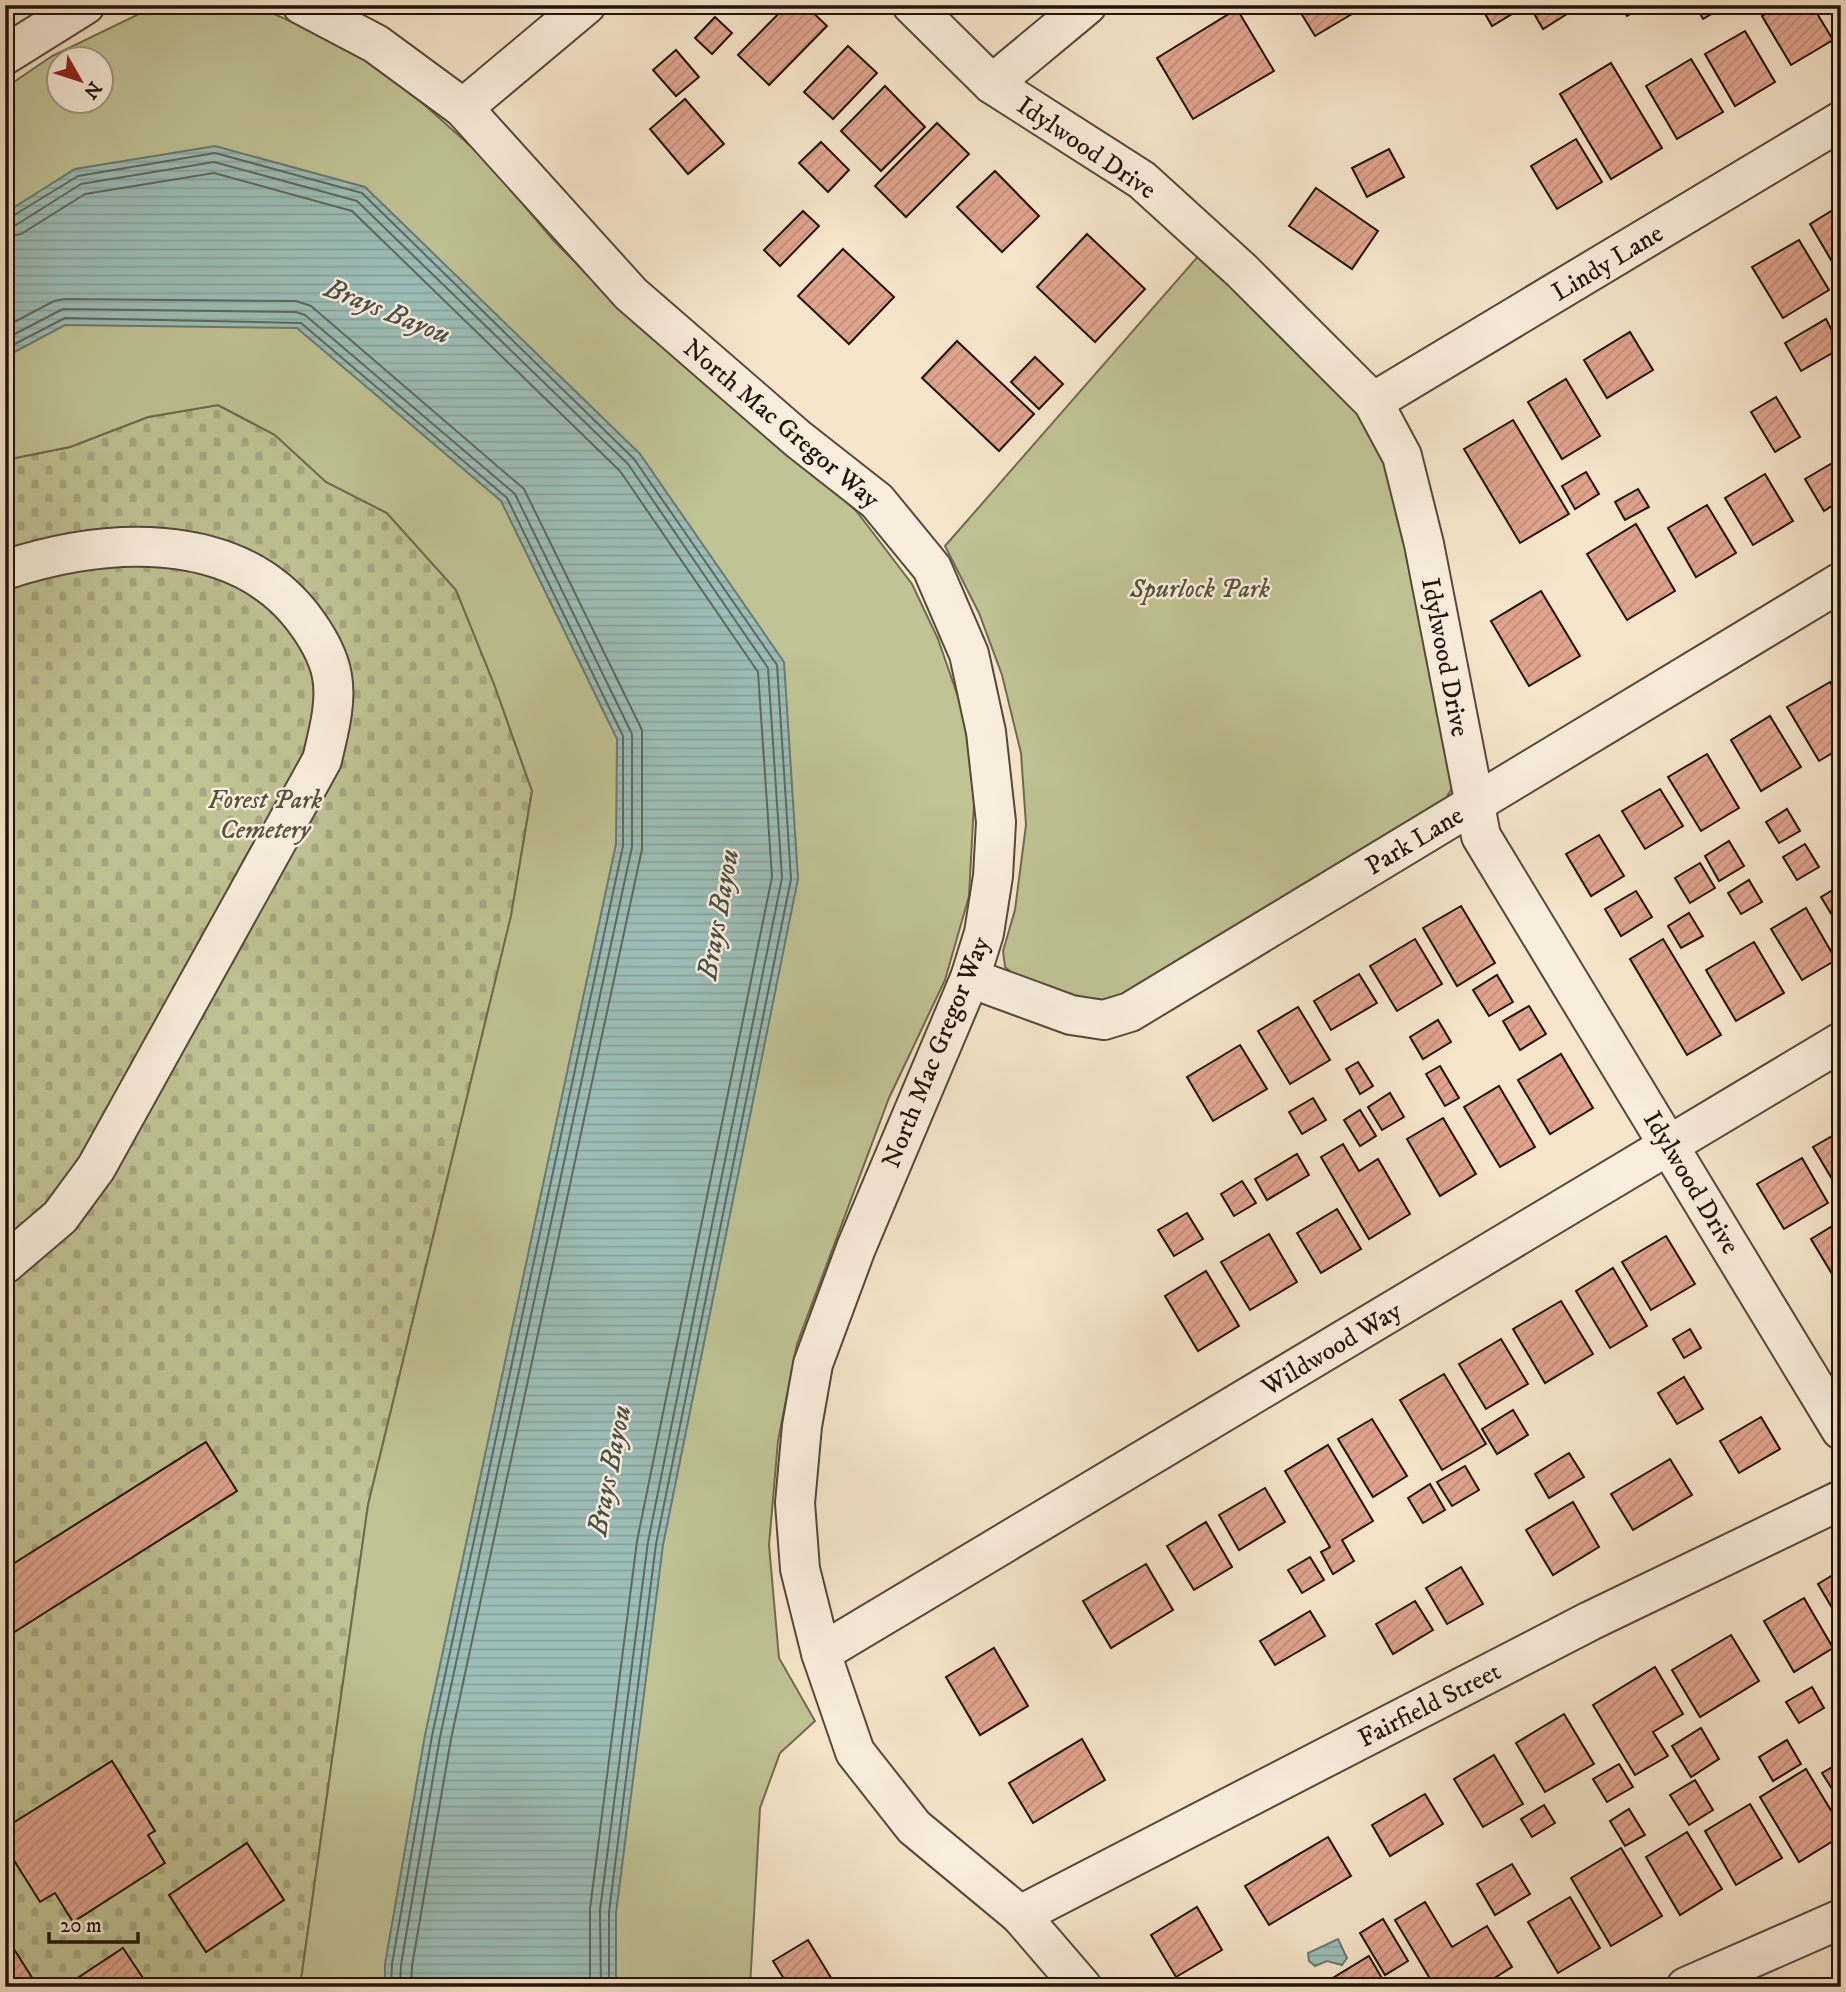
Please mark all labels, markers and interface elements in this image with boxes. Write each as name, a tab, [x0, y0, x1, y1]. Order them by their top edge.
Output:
north arrow	[46, 46, 116, 116]
text: N	[78, 76, 106, 103]
street label: Idylwood Drive	[1010, 90, 1162, 207]
street label: Lindy Lane	[1546, 217, 1669, 309]
water label: Brays Bayou	[319, 270, 455, 352]
street label: North Mac Gregor Way	[676, 332, 887, 517]
park label: Spurlock Park	[1129, 573, 1270, 606]
street label: Idylwood Drive	[1413, 575, 1476, 739]
park label: Forest Park Cemetery	[208, 784, 322, 847]
street label: Park Lane	[1360, 799, 1470, 883]
water label: Brays Bayou	[690, 846, 747, 983]
street label: North Mac Gregor Way	[875, 931, 998, 1173]
street label: Idylwood Drive	[1635, 1105, 1746, 1260]
street label: Wildwood Way	[1255, 1294, 1408, 1404]
water label: Brays Bayou	[579, 1402, 639, 1540]
street label: Fairfield Street	[1353, 1655, 1507, 1755]
scale bar	[49, 1901, 138, 1945]
text: 20 m	[60, 1913, 102, 1939]

